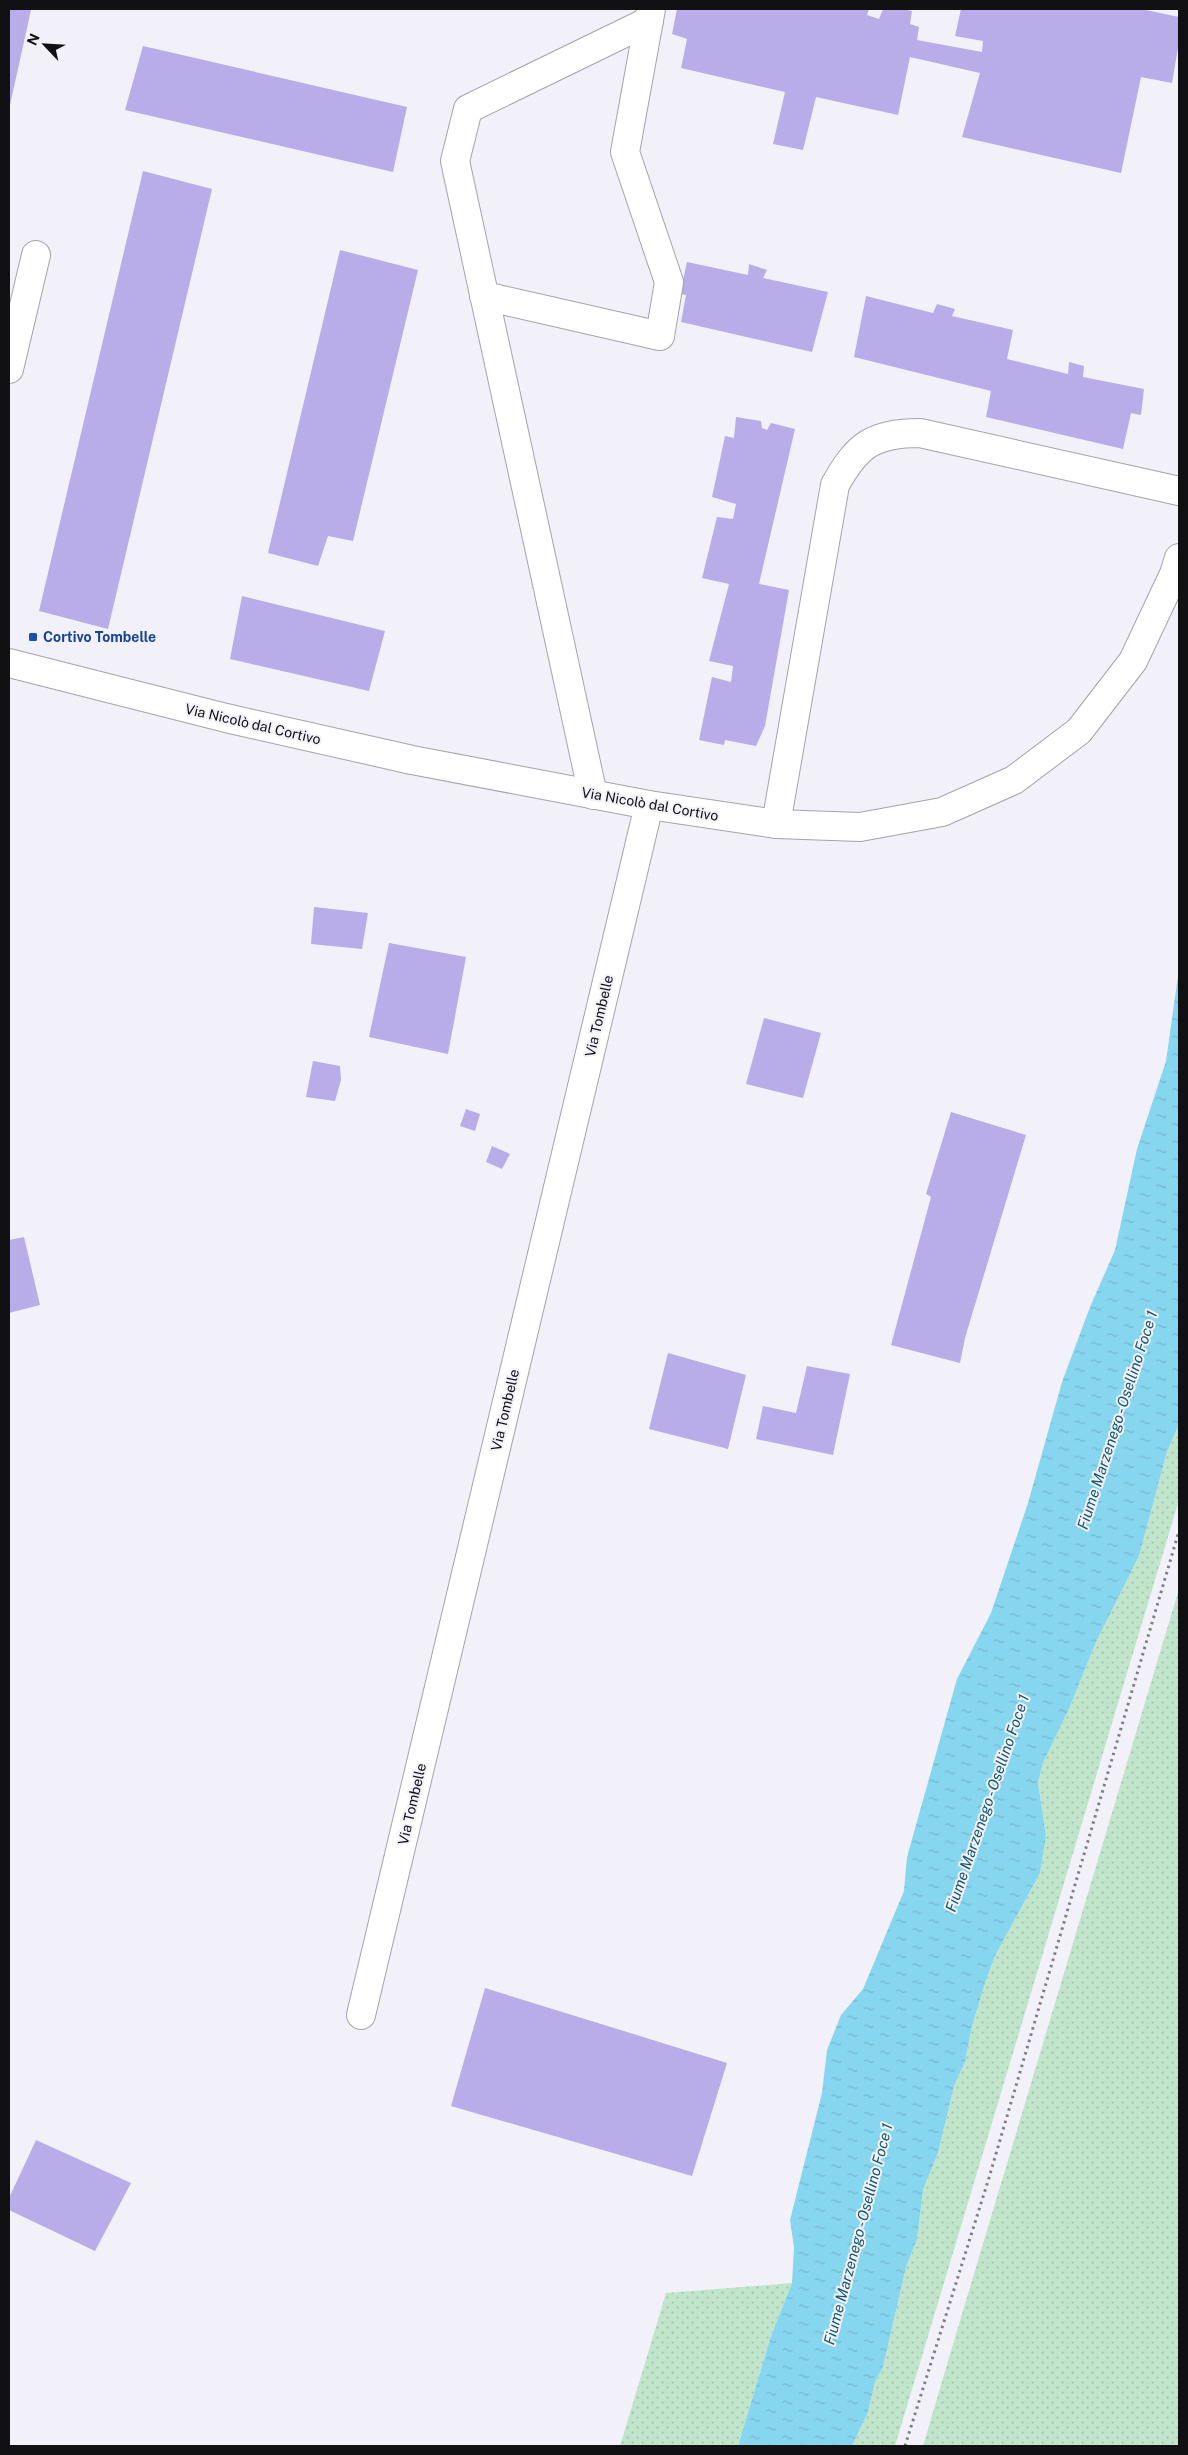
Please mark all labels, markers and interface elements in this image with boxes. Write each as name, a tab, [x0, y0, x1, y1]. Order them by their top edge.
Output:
north arrow	[20, 20, 70, 70]
text: N	[24, 31, 43, 48]
place label: Cortivo Tombelle	[43, 629, 156, 645]
marker: Cortivo Tombelle	[27, 631, 39, 643]
street label: Via Nicolò dal Cortivo	[184, 701, 322, 747]
street label: Via Nicolò dal Cortivo	[580, 784, 720, 824]
street label: Via Tombelle	[582, 973, 616, 1058]
water label: Fiume Marzenego - Osellino Foce 1	[1074, 1309, 1160, 1531]
street label: Via Tombelle	[488, 1367, 522, 1452]
water label: Fiume Marzenego - Osellino Foce 1	[942, 1692, 1032, 1914]
street label: Via Tombelle	[395, 1761, 429, 1846]
water label: Fiume Marzenego - Osellino Foce 1	[820, 2121, 896, 2347]

